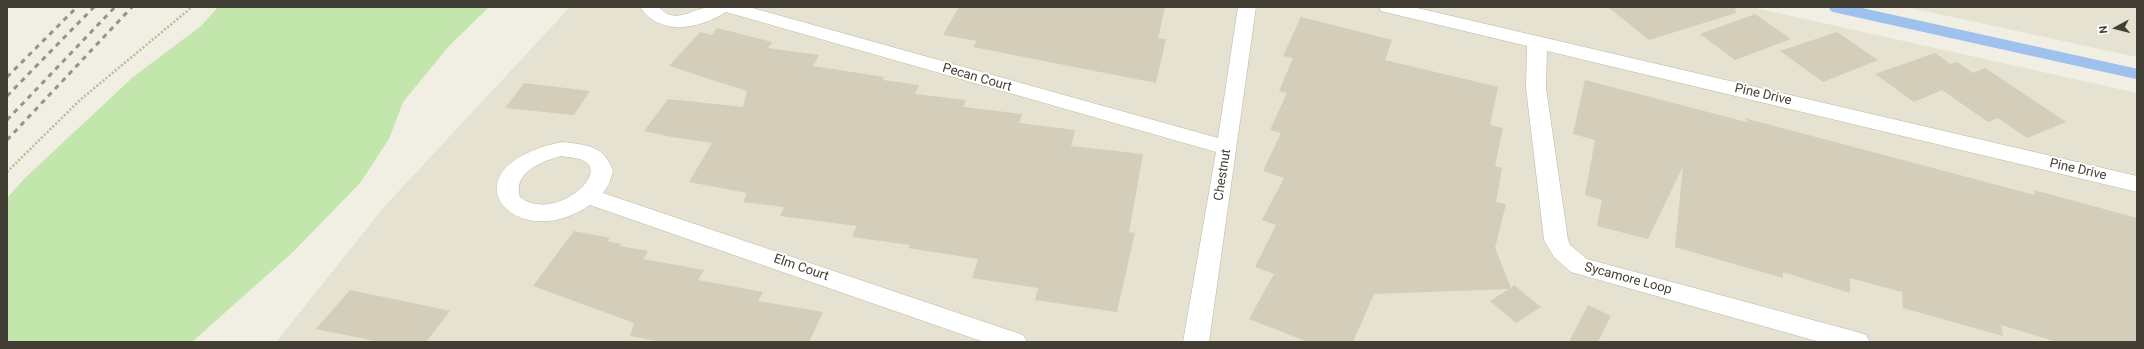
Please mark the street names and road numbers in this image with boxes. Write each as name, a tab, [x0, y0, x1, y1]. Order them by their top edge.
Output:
street label: Pecan Court	[941, 61, 1013, 95]
street label: Pine Drive	[1733, 81, 1793, 109]
street label: Chestnut	[1211, 148, 1235, 202]
street label: Pine Drive	[2048, 156, 2108, 184]
street label: Elm Court	[771, 251, 831, 285]
street label: Sycamore Loop	[1583, 260, 1673, 298]

